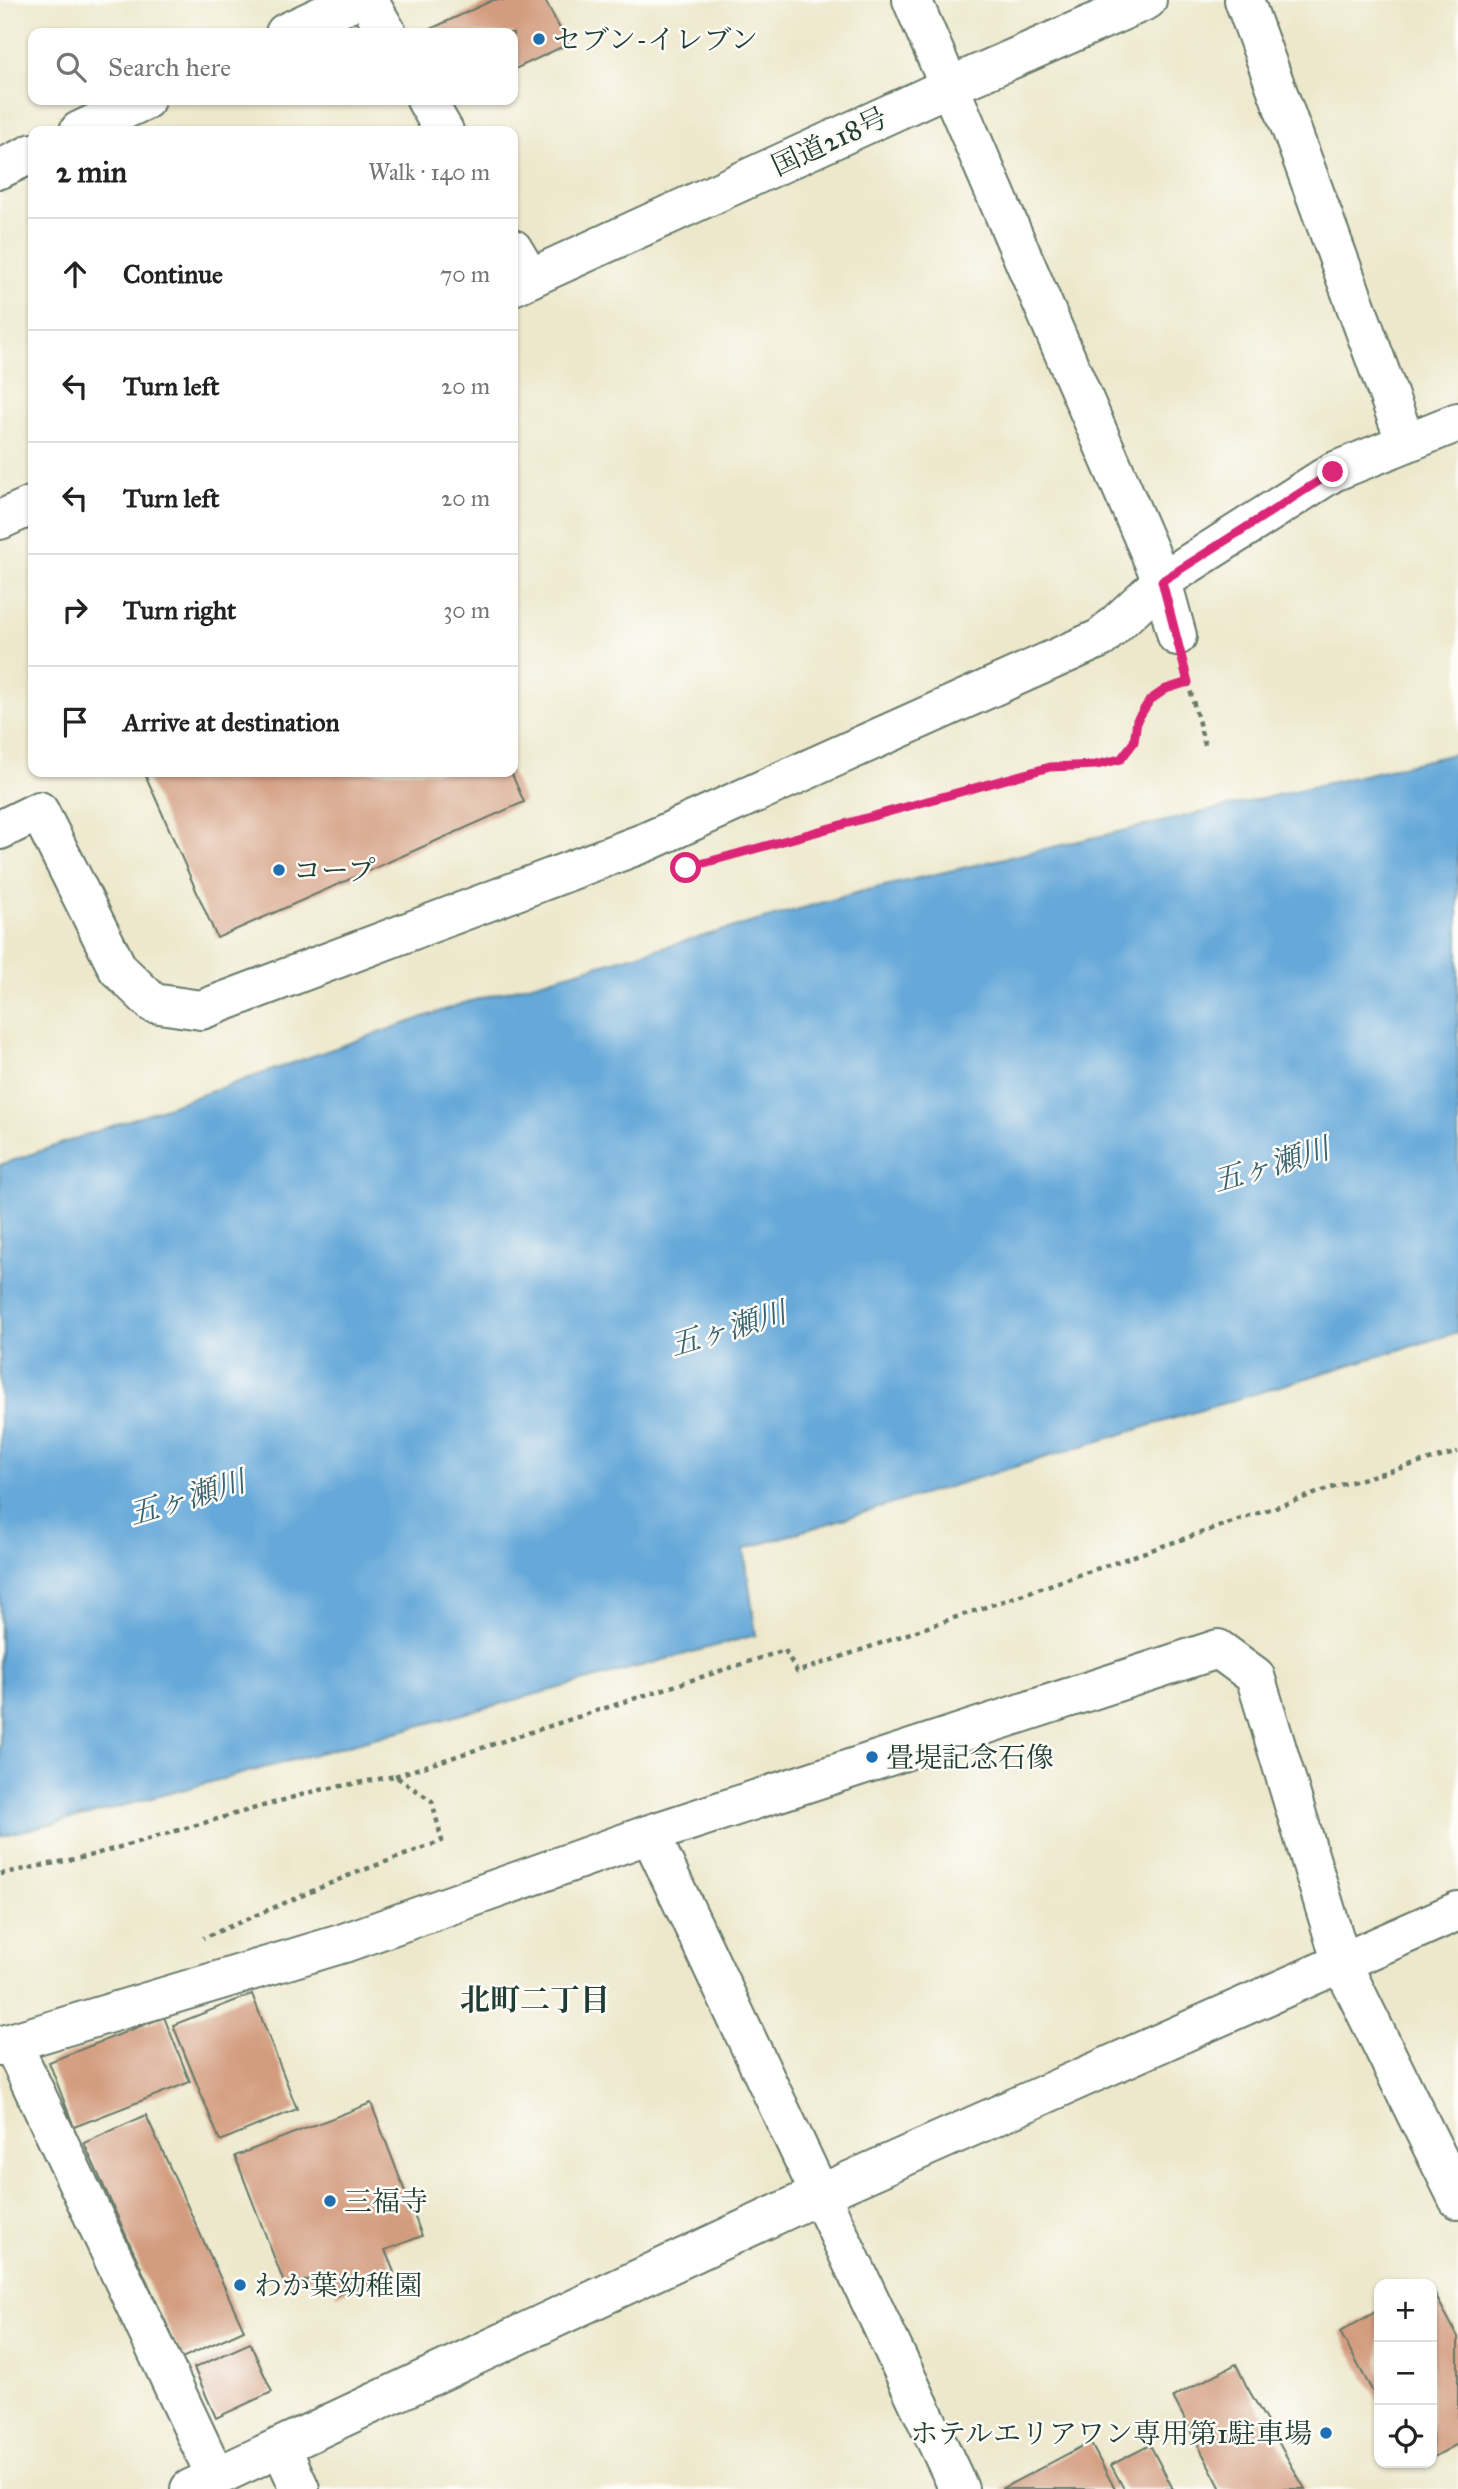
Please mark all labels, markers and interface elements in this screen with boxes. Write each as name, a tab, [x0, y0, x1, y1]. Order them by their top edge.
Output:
place label: セブン-イレブン	[553, 22, 758, 57]
search box	[28, 28, 518, 105]
marker: セブン-イレブン	[531, 31, 547, 47]
icon: search	[52, 48, 90, 86]
text: Search here	[108, 51, 231, 83]
street label: 国道218号	[766, 99, 893, 183]
text: 2 min	[56, 154, 127, 190]
text: Walk · 140 m	[368, 158, 490, 186]
icon: ahead	[56, 255, 94, 293]
text: Continue	[123, 258, 223, 290]
text: 70 m	[440, 260, 490, 288]
icon: left	[56, 367, 94, 405]
text: Turn left	[123, 370, 219, 402]
text: 20 m	[441, 372, 490, 400]
route end	[1317, 456, 1348, 487]
icon: left	[56, 479, 94, 517]
text: Turn left	[123, 482, 219, 514]
text: 20 m	[441, 484, 490, 512]
icon: right	[56, 591, 94, 629]
text: Turn right	[123, 594, 236, 626]
text: 30 m	[443, 596, 490, 624]
icon: arrive	[56, 703, 94, 741]
text: Arrive at destination	[123, 706, 340, 738]
route start	[670, 852, 701, 883]
place label: コープ	[293, 853, 376, 888]
marker: コープ	[271, 862, 287, 878]
water label: 五ヶ瀬川	[1208, 1129, 1337, 1200]
water label: 五ヶ瀬川	[665, 1293, 794, 1364]
water label: 五ヶ瀬川	[124, 1462, 253, 1533]
place label: 畳堤記念石像	[886, 1740, 1054, 1775]
marker: 畳堤記念石像	[864, 1749, 880, 1765]
district label: 北町二丁目	[460, 1982, 610, 2018]
place label: 三福寺	[344, 2184, 428, 2219]
marker: 三福寺	[322, 2193, 338, 2209]
place label: わか葉幼稚園	[254, 2268, 422, 2303]
marker: わか葉幼稚園	[232, 2277, 248, 2293]
map controls	[1374, 2279, 1437, 2468]
button: +	[1374, 2279, 1437, 2342]
button: −	[1374, 2342, 1437, 2405]
button: locate	[1374, 2405, 1437, 2468]
place label: ホテルエリアワン専用第1駐車場	[910, 2416, 1312, 2451]
marker: ホテルエリアワン専用第1駐車場	[1318, 2425, 1334, 2441]

